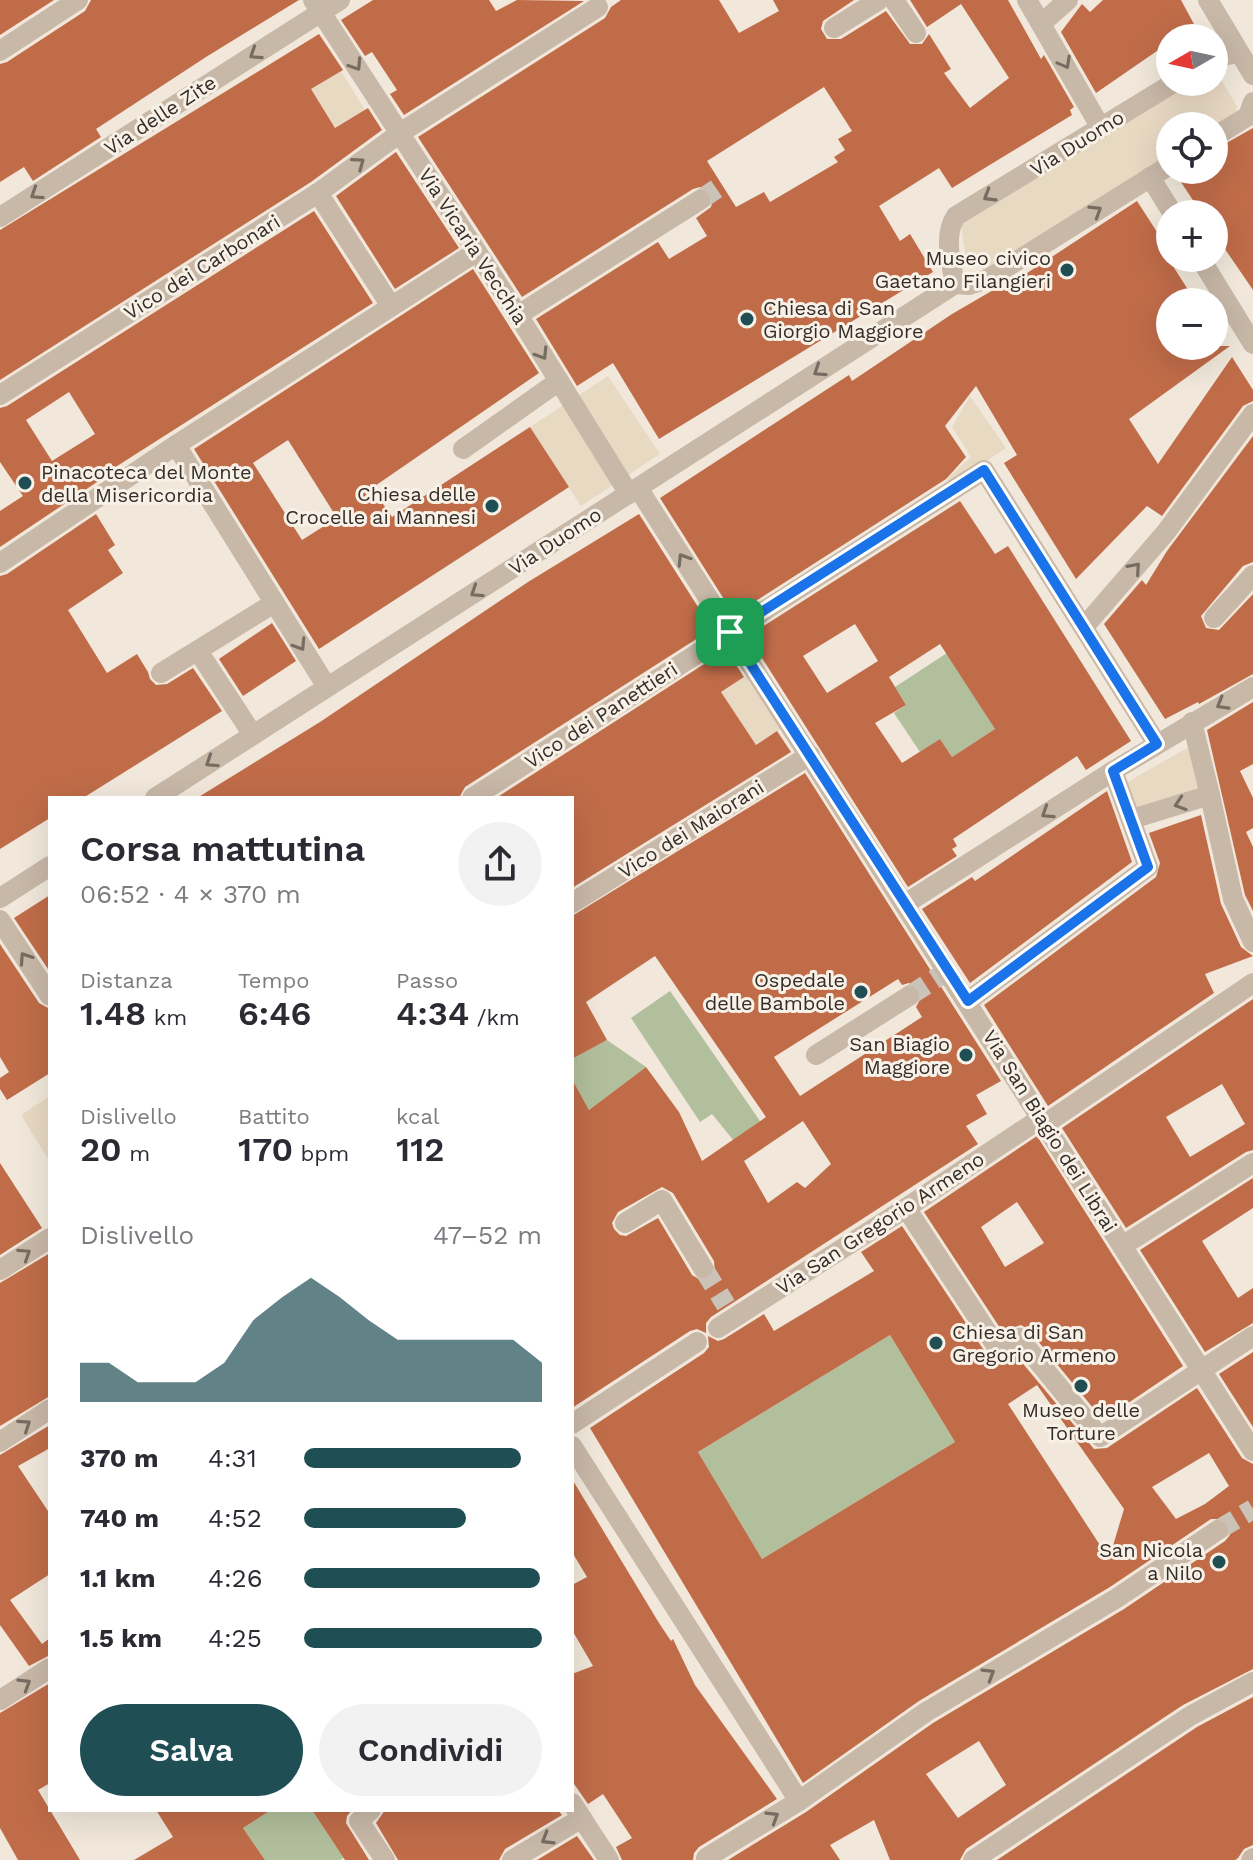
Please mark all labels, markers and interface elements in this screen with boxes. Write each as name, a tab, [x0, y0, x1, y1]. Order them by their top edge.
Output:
north arrow	[1156, 24, 1228, 96]
map controls	[1156, 24, 1228, 360]
one-way arrow	[249, 44, 264, 59]
one-way arrow	[1055, 54, 1071, 69]
one-way arrow	[346, 56, 361, 71]
street label: Via delle Zite	[100, 70, 220, 160]
street label: Via Duomo	[1026, 105, 1128, 181]
button: locate	[1156, 112, 1228, 184]
one-way arrow	[350, 158, 365, 172]
street label: Via Vicaria Vecchia	[413, 163, 533, 329]
one-way arrow	[30, 185, 45, 200]
one-way arrow	[983, 186, 998, 202]
button: +	[1156, 200, 1228, 272]
one-way arrow	[1087, 206, 1102, 221]
street label: Vico dei Carbonari	[120, 209, 284, 325]
place label: Museo civico Gaetano Filangieri	[875, 246, 1051, 293]
marker: Museo civico Gaetano Filangieri	[1058, 261, 1076, 279]
button: −	[1156, 288, 1228, 360]
place label: Chiesa di San Giorgio Maggiore	[763, 296, 924, 343]
marker: Chiesa di San Giorgio Maggiore	[738, 310, 756, 328]
one-way arrow	[533, 345, 548, 360]
one-way arrow	[813, 362, 828, 377]
place label: Pinacoteca del Monte della Misericordia	[41, 460, 251, 507]
marker: Pinacoteca del Monte della Misericordia	[16, 474, 34, 492]
place label: Chiesa delle Crocelle ai Mannesi	[285, 482, 476, 529]
marker: Chiesa delle Crocelle ai Mannesi	[483, 497, 501, 515]
street label: Via Duomo	[504, 502, 606, 580]
one-way arrow	[678, 553, 693, 567]
one-way arrow	[1125, 563, 1140, 578]
one-way arrow	[471, 582, 485, 597]
pin	[696, 598, 764, 666]
icon: arrive	[708, 610, 752, 654]
one-way arrow	[291, 636, 306, 651]
street label: Vico dei Panettieri	[520, 657, 682, 773]
one-way arrow	[1216, 694, 1231, 710]
one-way arrow	[205, 753, 219, 768]
street label: Vico dei Maiorani	[614, 775, 768, 883]
one-way arrow	[1174, 795, 1188, 811]
one-way arrow	[1041, 803, 1056, 818]
button: share	[458, 822, 542, 906]
text: Corsa mattutina	[80, 828, 365, 870]
text: 06:52 · 4 × 370 m	[80, 879, 301, 909]
one-way arrow	[20, 952, 35, 967]
text: Distanza	[80, 968, 173, 993]
text: Tempo	[238, 968, 310, 993]
text: Passo	[396, 968, 458, 993]
place label: Ospedale delle Bambole	[705, 968, 845, 1015]
marker: Ospedale delle Bambole	[852, 983, 870, 1001]
text: 1.48	[80, 993, 146, 1033]
text: 6:46	[238, 993, 311, 1033]
text: 4:34	[396, 993, 469, 1033]
text: km	[146, 1005, 187, 1030]
text: /km	[469, 1005, 520, 1030]
street label: Via San Biagio dei Librai	[978, 1025, 1122, 1237]
place label: San Biagio Maggiore	[849, 1032, 950, 1079]
marker: San Biagio Maggiore	[957, 1046, 975, 1064]
text: Dislivello	[80, 1104, 177, 1129]
text: Battito	[238, 1104, 310, 1129]
text: kcal	[396, 1104, 440, 1129]
text: 20	[80, 1129, 122, 1169]
text: 170	[238, 1129, 293, 1169]
text: 112	[396, 1129, 444, 1169]
text: m	[122, 1141, 150, 1166]
text: bpm	[293, 1141, 349, 1166]
street label: Via San Gregorio Armeno	[771, 1147, 989, 1299]
text: Dislivello	[80, 1220, 194, 1250]
text: 47–52 m	[433, 1220, 542, 1250]
one-way arrow	[16, 1248, 31, 1263]
place label: Chiesa di San Gregorio Armeno	[952, 1320, 1116, 1367]
marker: Chiesa di San Gregorio Armeno	[927, 1334, 945, 1352]
marker: Museo delle Torture	[1072, 1377, 1090, 1395]
place label: Museo delle Torture	[1022, 1398, 1140, 1445]
one-way arrow	[16, 1420, 31, 1435]
text: 370 m	[80, 1443, 158, 1473]
text: 4:31	[208, 1443, 257, 1473]
text: 740 m	[80, 1503, 159, 1533]
text: 4:52	[208, 1503, 262, 1533]
place label: San Nicola a Nilo	[1099, 1538, 1203, 1585]
marker: San Nicola a Nilo	[1210, 1553, 1228, 1571]
text: 1.1 km	[80, 1563, 155, 1593]
text: 4:26	[208, 1563, 263, 1593]
text: 1.5 km	[80, 1623, 162, 1653]
text: 4:25	[208, 1623, 262, 1653]
one-way arrow	[980, 1668, 995, 1684]
one-way arrow	[16, 1679, 31, 1694]
button: Salva	[80, 1704, 303, 1796]
button: Condividi	[319, 1704, 542, 1796]
one-way arrow	[764, 1812, 779, 1827]
one-way arrow	[541, 1829, 556, 1845]

